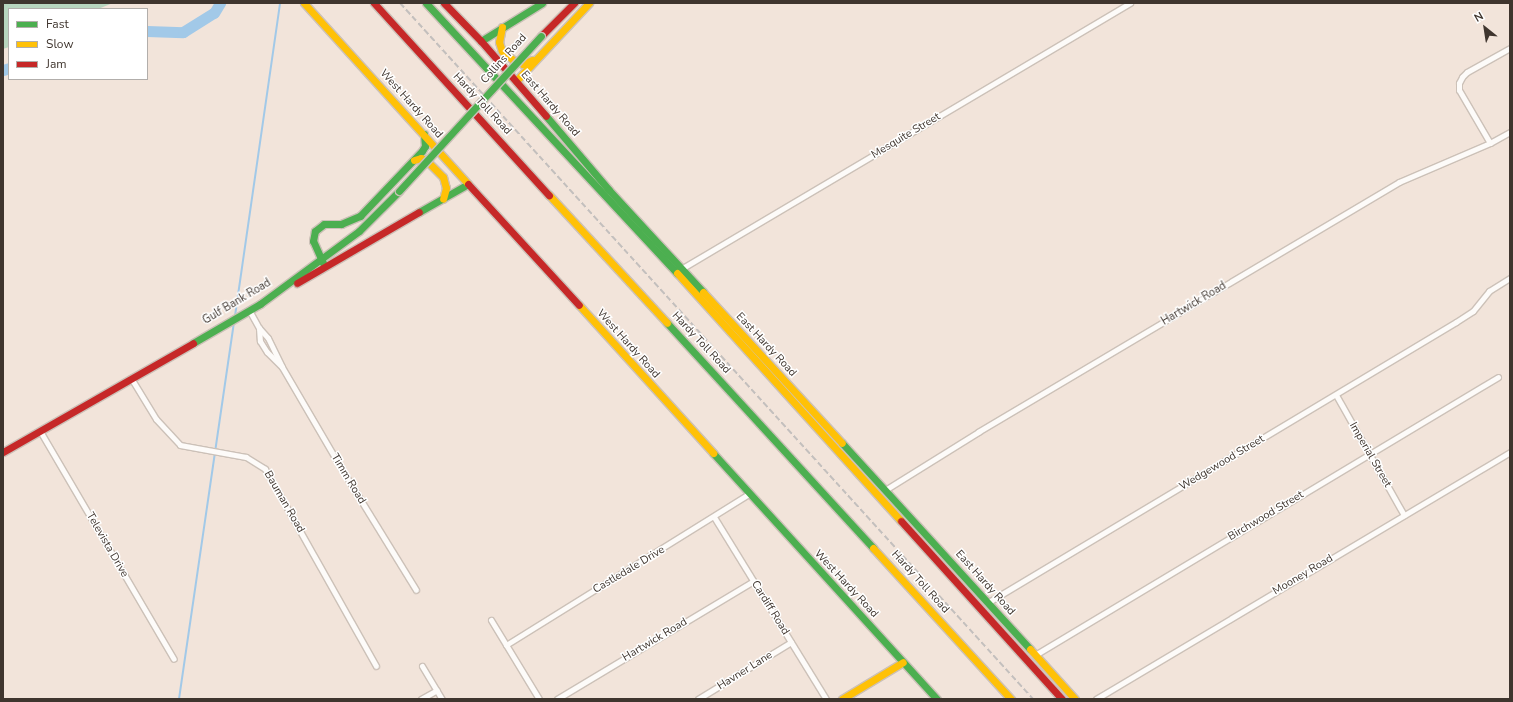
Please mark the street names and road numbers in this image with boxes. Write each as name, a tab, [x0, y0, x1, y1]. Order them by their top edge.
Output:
street label: Collins Road	[478, 31, 530, 87]
street label: West Hardy Road	[377, 67, 445, 141]
street label: East Hardy Road	[518, 68, 582, 140]
street label: Hardy Toll Road	[450, 70, 514, 138]
street label: Mesquite Street	[869, 110, 943, 162]
street label: Gulf Bank Road	[200, 276, 274, 328]
street label: Hartwick Road	[1159, 280, 1229, 328]
street label: West Hardy Road	[594, 307, 662, 381]
street label: Hardy Toll Road	[669, 309, 733, 377]
street label: East Hardy Road	[733, 310, 799, 380]
street label: Imperial Street	[1346, 420, 1394, 490]
street label: Wedgewood Street	[1177, 432, 1267, 494]
street label: Timm Road	[328, 451, 368, 507]
street label: Bauman Road	[261, 469, 307, 535]
street label: Birchwood Street	[1226, 488, 1306, 544]
street label: Televista Drive	[83, 510, 131, 580]
street label: Castledale Drive	[591, 543, 667, 597]
street label: West Hardy Road	[811, 547, 881, 621]
street label: Hardy Toll Road	[888, 548, 952, 616]
street label: East Hardy Road	[952, 548, 1018, 618]
street label: Mooney Road	[1271, 552, 1335, 598]
street label: Cardiff Road	[748, 578, 792, 638]
street label: Hartwick Road	[620, 616, 690, 664]
street label: Havner Lane	[715, 649, 775, 693]

